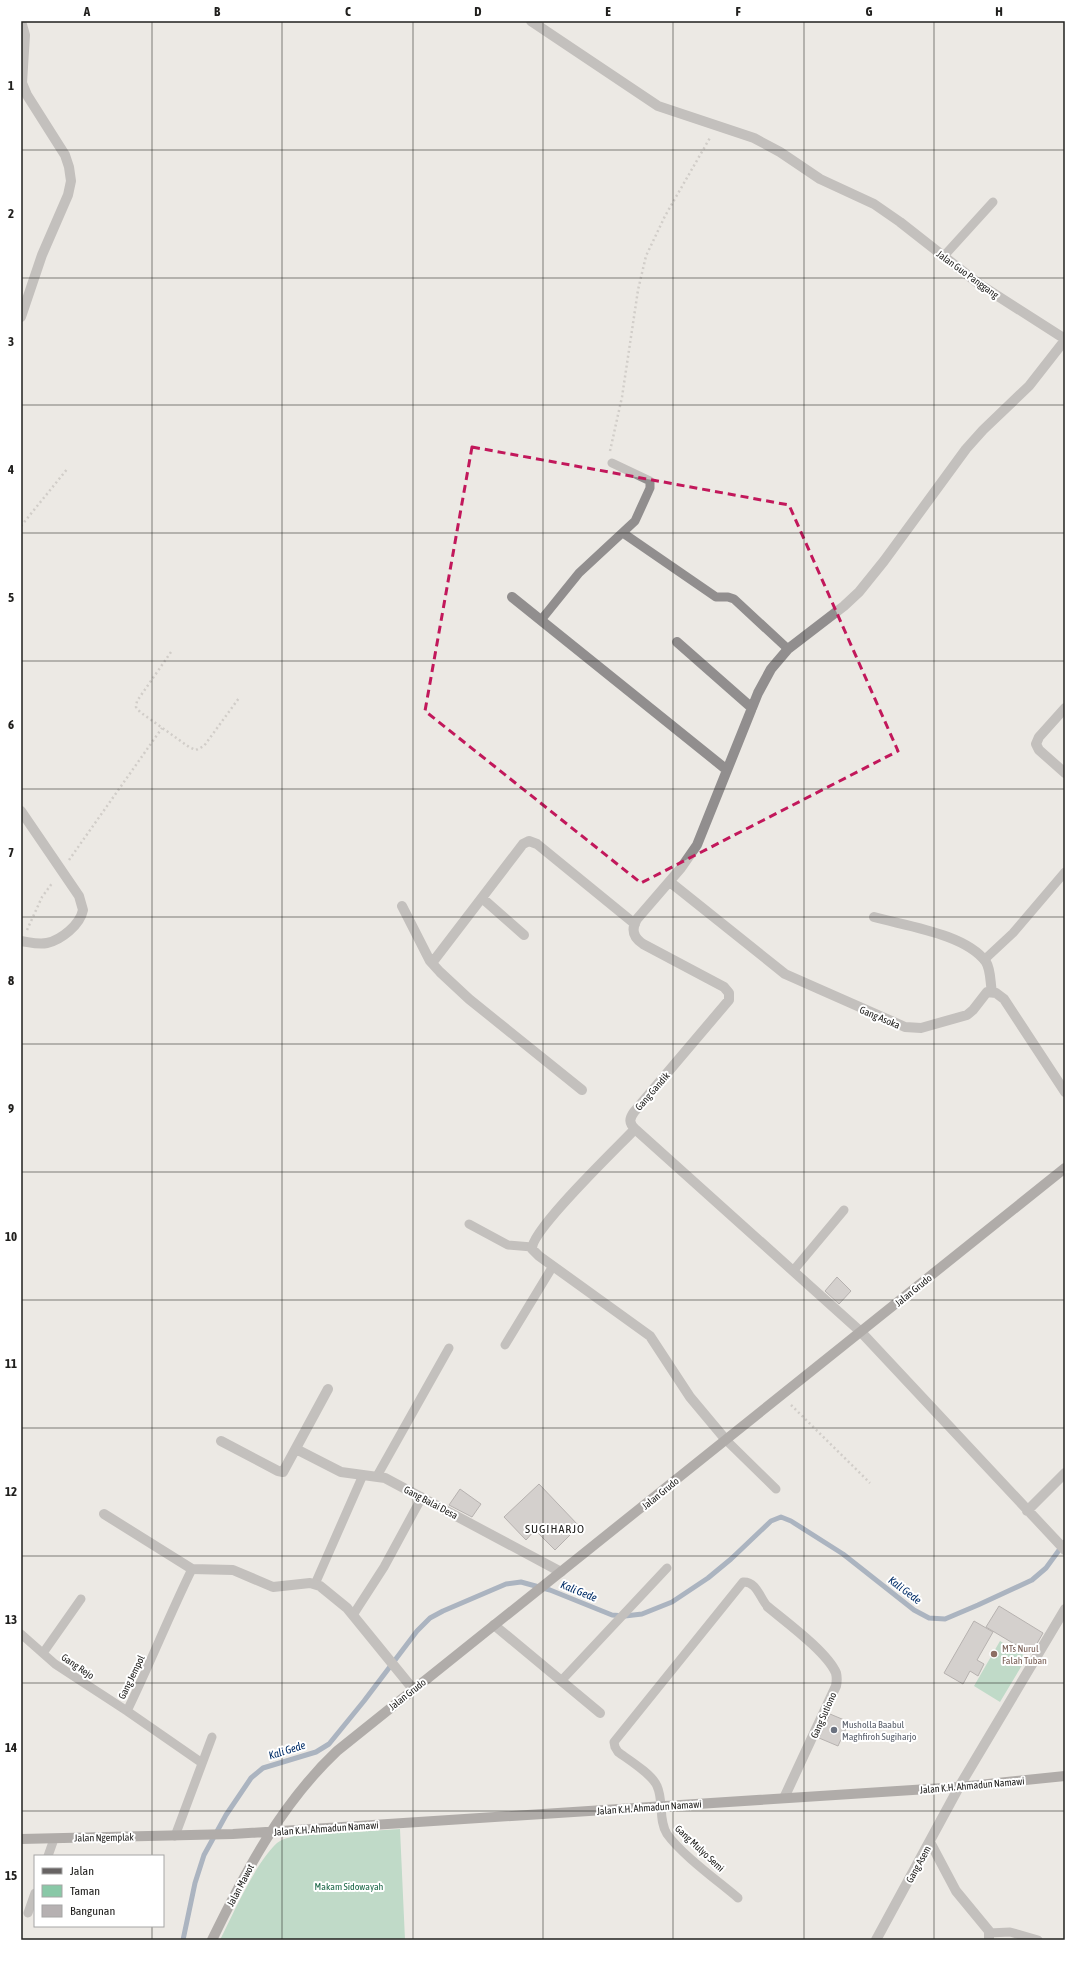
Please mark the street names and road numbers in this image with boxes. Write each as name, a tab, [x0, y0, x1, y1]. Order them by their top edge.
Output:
street label: Jalan Guo Panggang	[935, 248, 1001, 301]
street label: Gang Asoka	[858, 1004, 902, 1031]
street label: Gang Gandik	[633, 1070, 672, 1113]
street label: Jalan Grudo	[893, 1272, 934, 1308]
street label: Jalan Grudo	[640, 1475, 681, 1511]
street label: Gang Balai Desa	[402, 1484, 460, 1521]
street label: Gang Rejo	[59, 1652, 96, 1681]
street label: Gang Jempol	[116, 1653, 147, 1701]
street label: Jalan Grudo	[387, 1676, 428, 1712]
street label: Gang Sutiono	[808, 1690, 839, 1740]
street label: Jalan K.H. Ahmadun Namawi	[919, 1775, 1025, 1796]
street label: Jalan K.H. Ahmadun Namawi	[596, 1798, 702, 1817]
street label: Jalan K.H. Ahmadun Namawi	[273, 1819, 379, 1838]
street label: Gang Mulyo Semi	[673, 1823, 726, 1874]
street label: Jalan Ngemplak	[74, 1831, 134, 1844]
street label: Gang Asem	[904, 1844, 933, 1885]
street label: Jalan Mawot	[225, 1862, 256, 1908]

